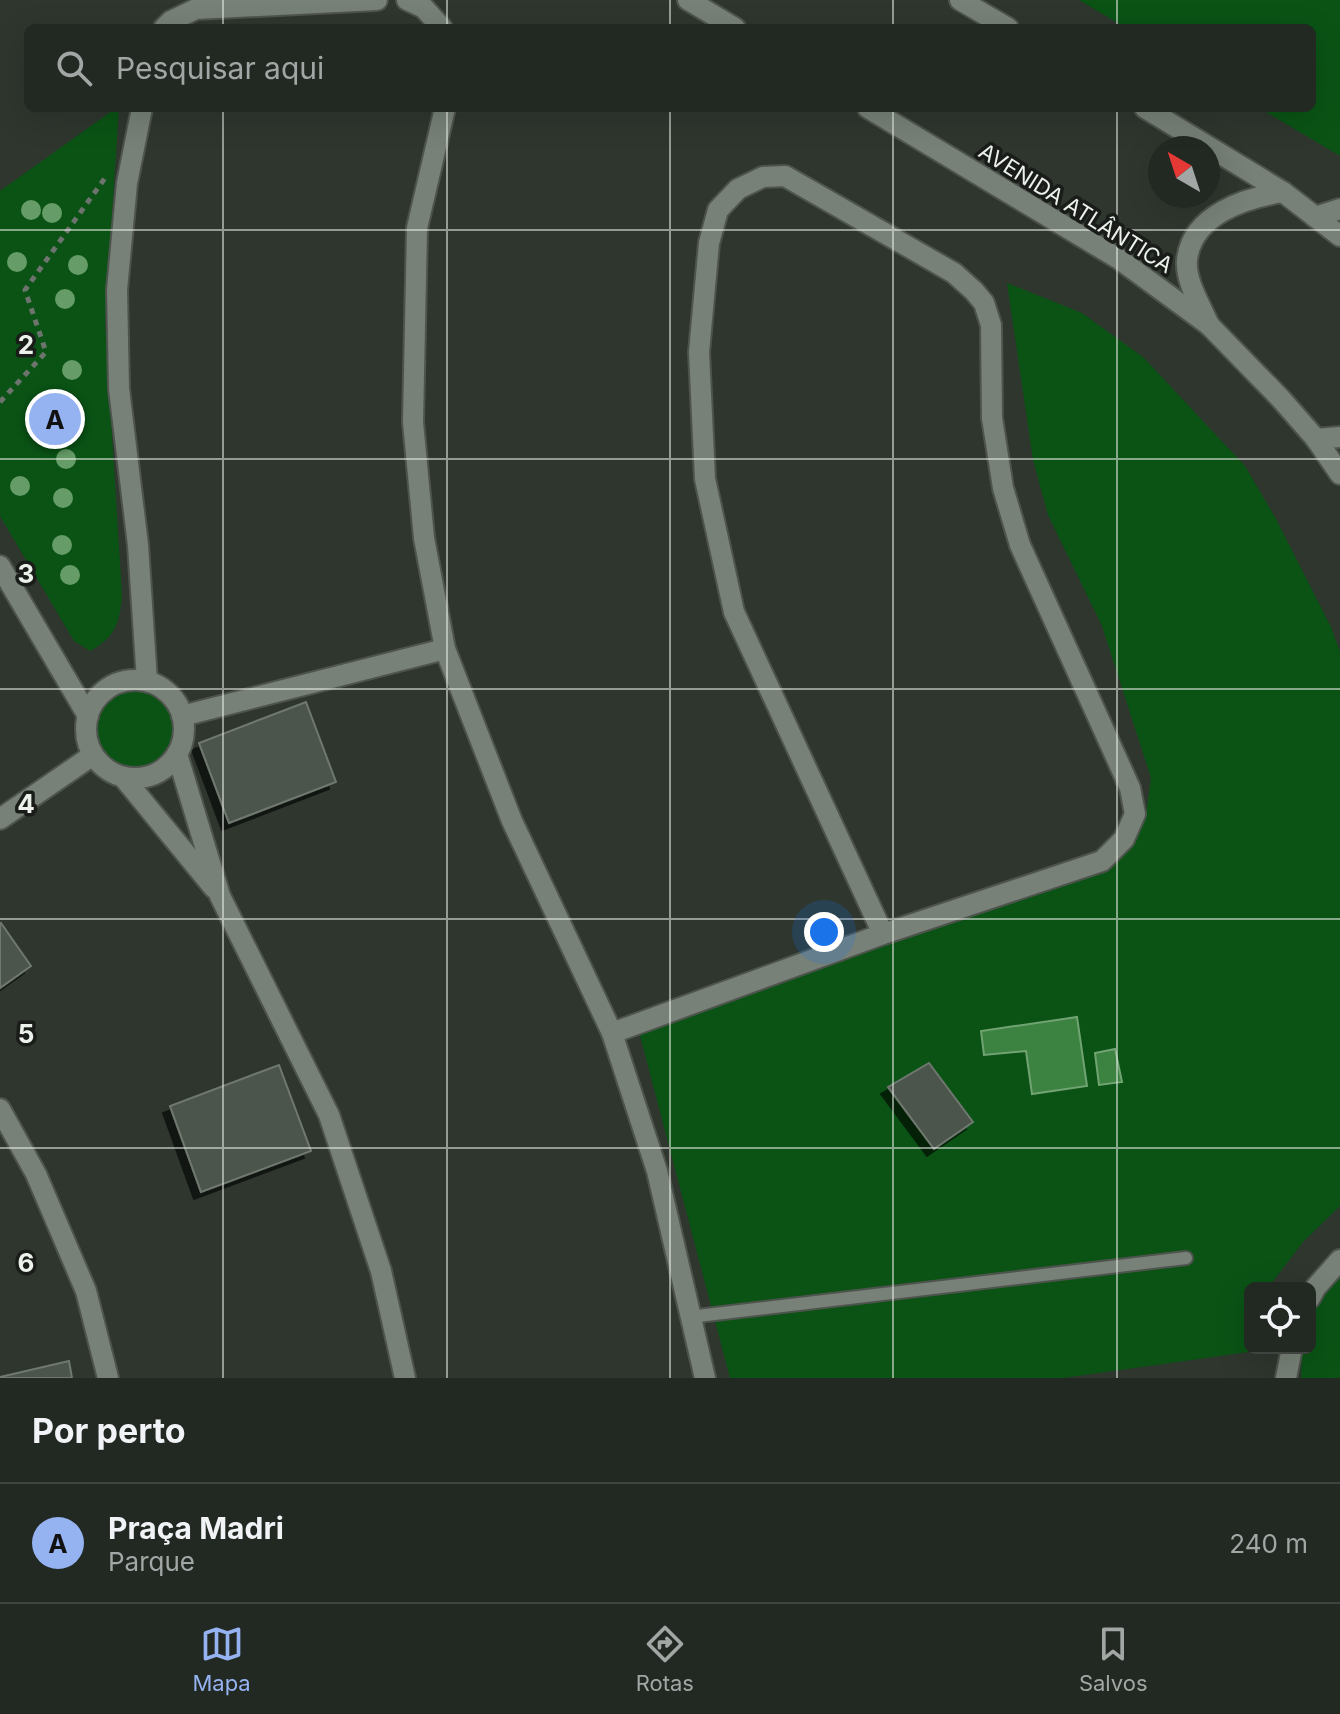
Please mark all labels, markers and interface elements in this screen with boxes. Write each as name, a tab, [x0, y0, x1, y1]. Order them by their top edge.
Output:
search box	[24, 24, 1316, 112]
icon: search	[52, 46, 96, 90]
text: Pesquisar aqui	[116, 50, 324, 86]
north arrow	[1148, 136, 1220, 208]
street label: AVENIDA ATLÂNTICA	[974, 138, 1178, 278]
text: 2	[18, 329, 34, 360]
pin: A	[29, 389, 81, 449]
text: 3	[18, 558, 34, 589]
text: 4	[17, 788, 35, 819]
your location	[804, 912, 844, 952]
text: 5	[18, 1018, 34, 1049]
text: 6	[18, 1247, 34, 1278]
map controls	[1244, 1282, 1316, 1354]
button: locate	[1244, 1282, 1316, 1354]
text: Por perto	[32, 1410, 186, 1451]
text: Praça Madri	[108, 1510, 284, 1546]
text: A	[48, 1528, 68, 1559]
text: 240 m	[1229, 1528, 1308, 1559]
text: Parque	[108, 1546, 195, 1577]
tab: Mapa	[192, 1622, 251, 1696]
tab: Rotas	[636, 1622, 694, 1696]
tab: Salvos	[1079, 1622, 1148, 1696]

